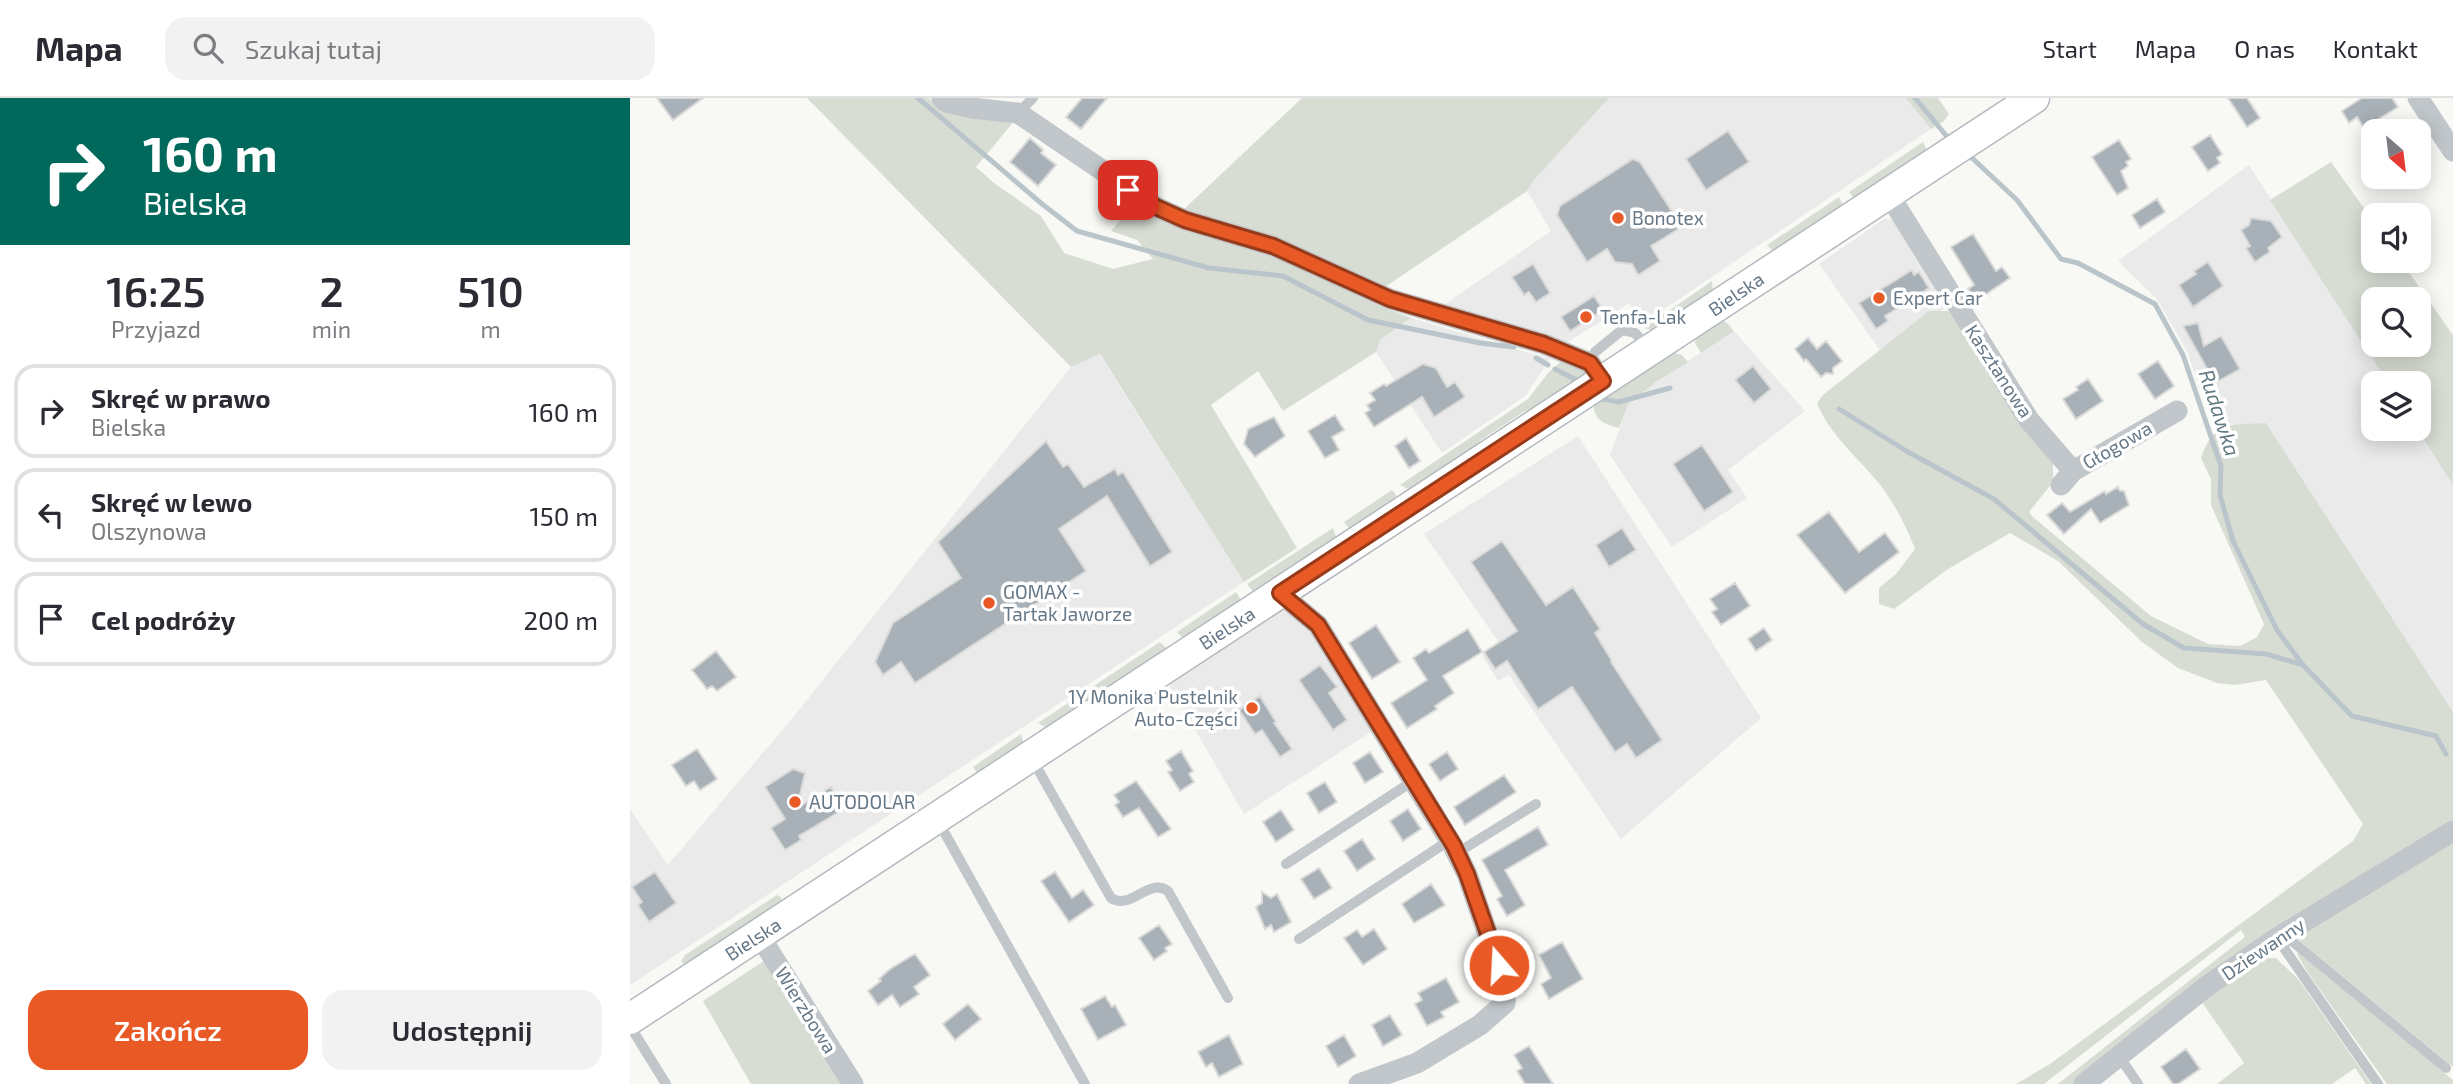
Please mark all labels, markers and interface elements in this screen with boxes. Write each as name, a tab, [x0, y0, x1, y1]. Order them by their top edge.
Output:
search box	[165, 17, 655, 80]
text: Mapa	[35, 28, 123, 68]
icon: search	[189, 29, 227, 67]
text: Szukaj tutaj	[245, 33, 382, 64]
text: Start	[2042, 34, 2097, 63]
text: Mapa	[2135, 34, 2196, 63]
text: O nas	[2234, 34, 2295, 63]
text: Kontakt	[2333, 34, 2418, 63]
north arrow	[2361, 119, 2431, 189]
map controls	[2361, 119, 2431, 441]
text: 160 m	[143, 123, 278, 182]
icon: right	[28, 126, 119, 217]
pin	[1098, 160, 1158, 220]
icon: arrive	[1109, 171, 1147, 209]
text: Bielska	[143, 183, 248, 221]
button: sound	[2361, 203, 2431, 273]
place label: Bonotex	[1632, 206, 1704, 229]
marker: Bonotex	[1610, 210, 1626, 226]
text: 16:25	[106, 265, 206, 315]
text: 2	[319, 265, 343, 315]
text: 510	[457, 265, 524, 315]
street label: Bielska	[1704, 267, 1768, 320]
place label: Expert Car	[1893, 286, 1983, 309]
button: search	[2361, 287, 2431, 357]
marker: Expert Car	[1871, 290, 1887, 306]
place label: Tenfa-Lak	[1600, 305, 1687, 328]
marker: Tenfa-Lak	[1578, 309, 1594, 325]
text: Przyjazd	[111, 315, 201, 343]
text: min	[312, 315, 351, 343]
text: m	[480, 315, 501, 343]
street label: Kasztanowa	[1961, 320, 2038, 422]
water label: Rudawka	[2195, 366, 2246, 459]
button: layers	[2361, 371, 2431, 441]
text: Skręć w prawo	[91, 382, 271, 413]
icon: right	[32, 392, 70, 430]
text: 160 m	[529, 396, 598, 427]
text: Bielska	[91, 413, 166, 441]
street label: Głogowa	[2078, 416, 2156, 474]
text: Skręć w lewo	[91, 486, 252, 517]
icon: left	[32, 496, 70, 534]
text: 150 m	[529, 500, 598, 531]
text: Olszynowa	[91, 517, 207, 545]
place label: GOMAX - Tartak Jaworze	[1003, 580, 1132, 625]
marker: GOMAX - Tartak Jaworze	[981, 595, 997, 611]
icon: arrive	[32, 600, 70, 638]
street label: Bielska	[1194, 601, 1259, 654]
text: Cel podróży	[91, 604, 236, 635]
text: 200 m	[523, 604, 598, 635]
place label: 1Y Monika Pustelnik Auto-Części	[1068, 685, 1238, 730]
marker: 1Y Monika Pustelnik Auto-Części	[1244, 700, 1260, 716]
place label: AUTODOLAR	[809, 790, 916, 813]
marker: AUTODOLAR	[787, 794, 803, 810]
street label: Bielska	[720, 912, 785, 965]
street label: Dziewanny	[2217, 912, 2309, 985]
position arrow	[1462, 928, 1536, 1002]
street label: Wierzbowa	[771, 962, 842, 1057]
button: Zakończ	[28, 990, 308, 1070]
button: Udostępnij	[322, 990, 602, 1070]

